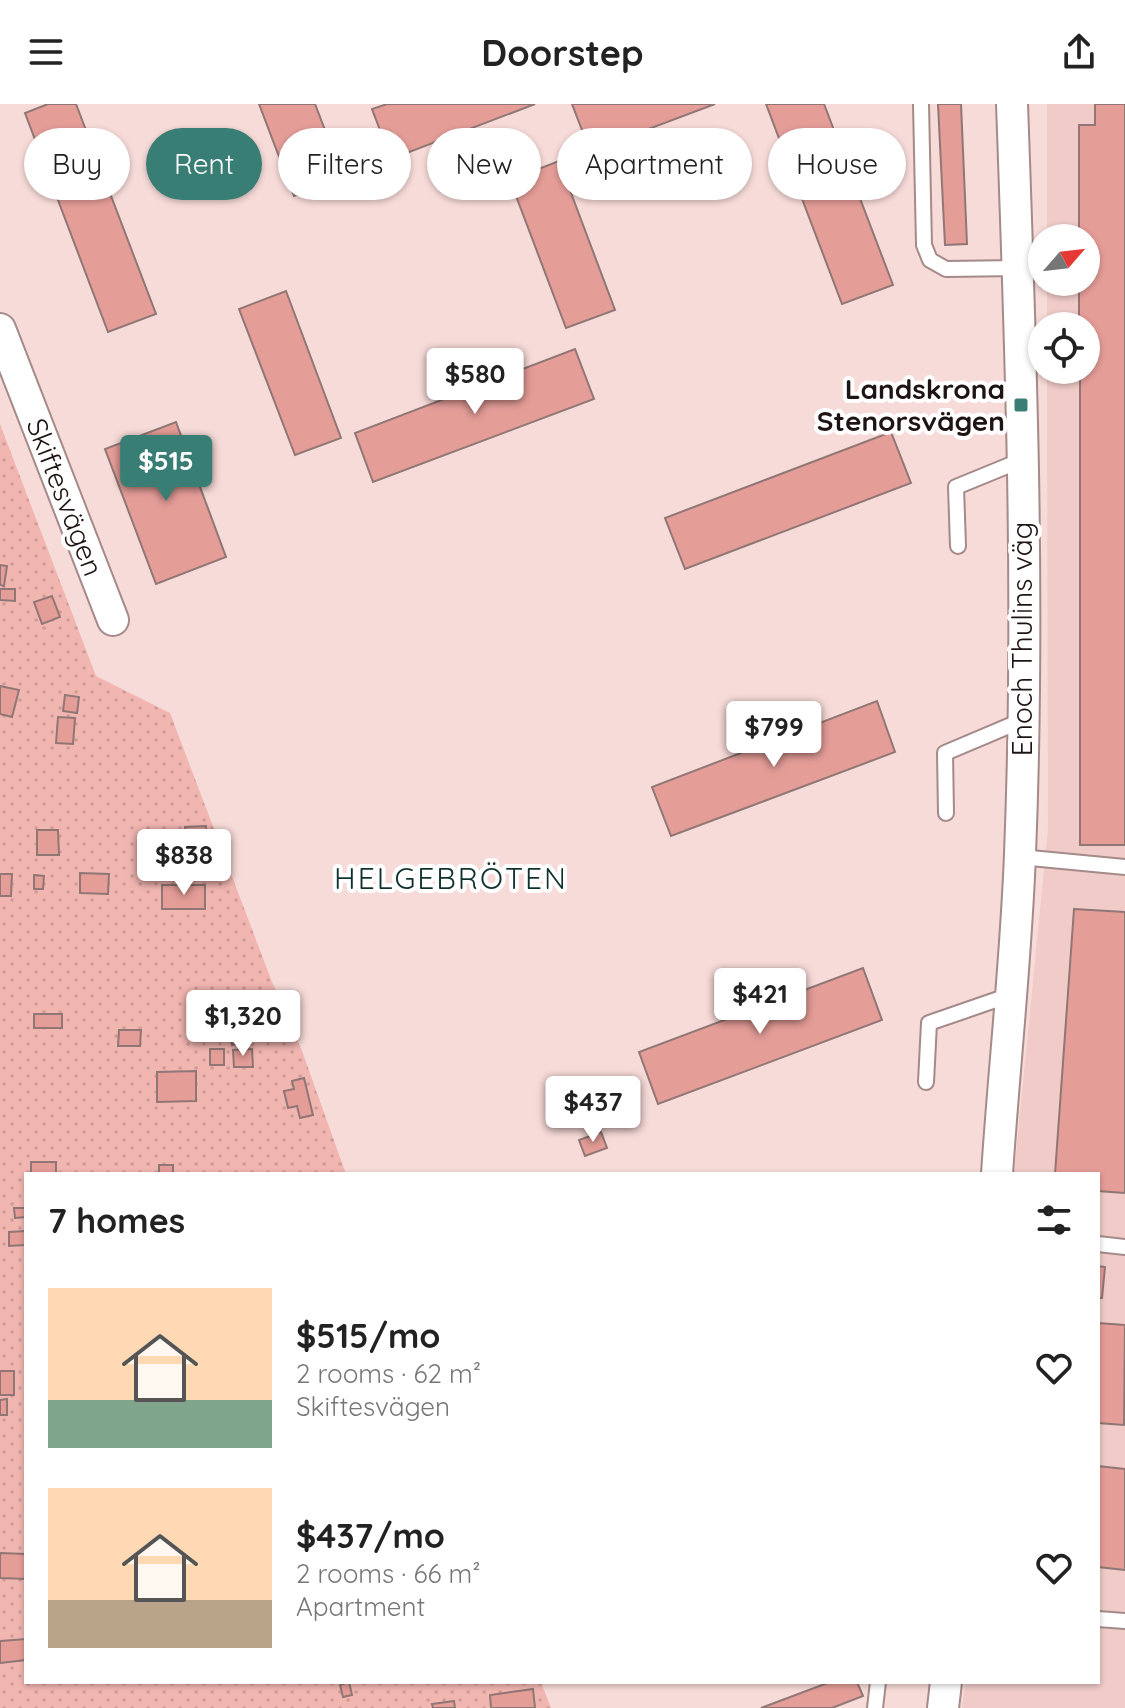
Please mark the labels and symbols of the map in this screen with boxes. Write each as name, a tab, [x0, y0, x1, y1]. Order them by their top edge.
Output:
north arrow	[1028, 224, 1100, 296]
pin: $580	[428, 348, 522, 416]
place label: Landskrona Stenorsvägen	[817, 371, 1005, 438]
marker: Landskrona Stenorsvägen	[1012, 396, 1030, 414]
street label: Skiftesvägen	[19, 413, 112, 580]
pin: $515	[119, 435, 213, 503]
street label: Enoch Thulins väg	[1004, 522, 1039, 756]
pin: $799	[727, 701, 821, 769]
pin: $838	[137, 829, 231, 897]
district label: HELGEBRÖTEN	[334, 859, 568, 897]
pin: $421	[713, 968, 807, 1036]
pin: $1,320	[178, 990, 308, 1058]
pin: $437	[546, 1076, 640, 1144]

